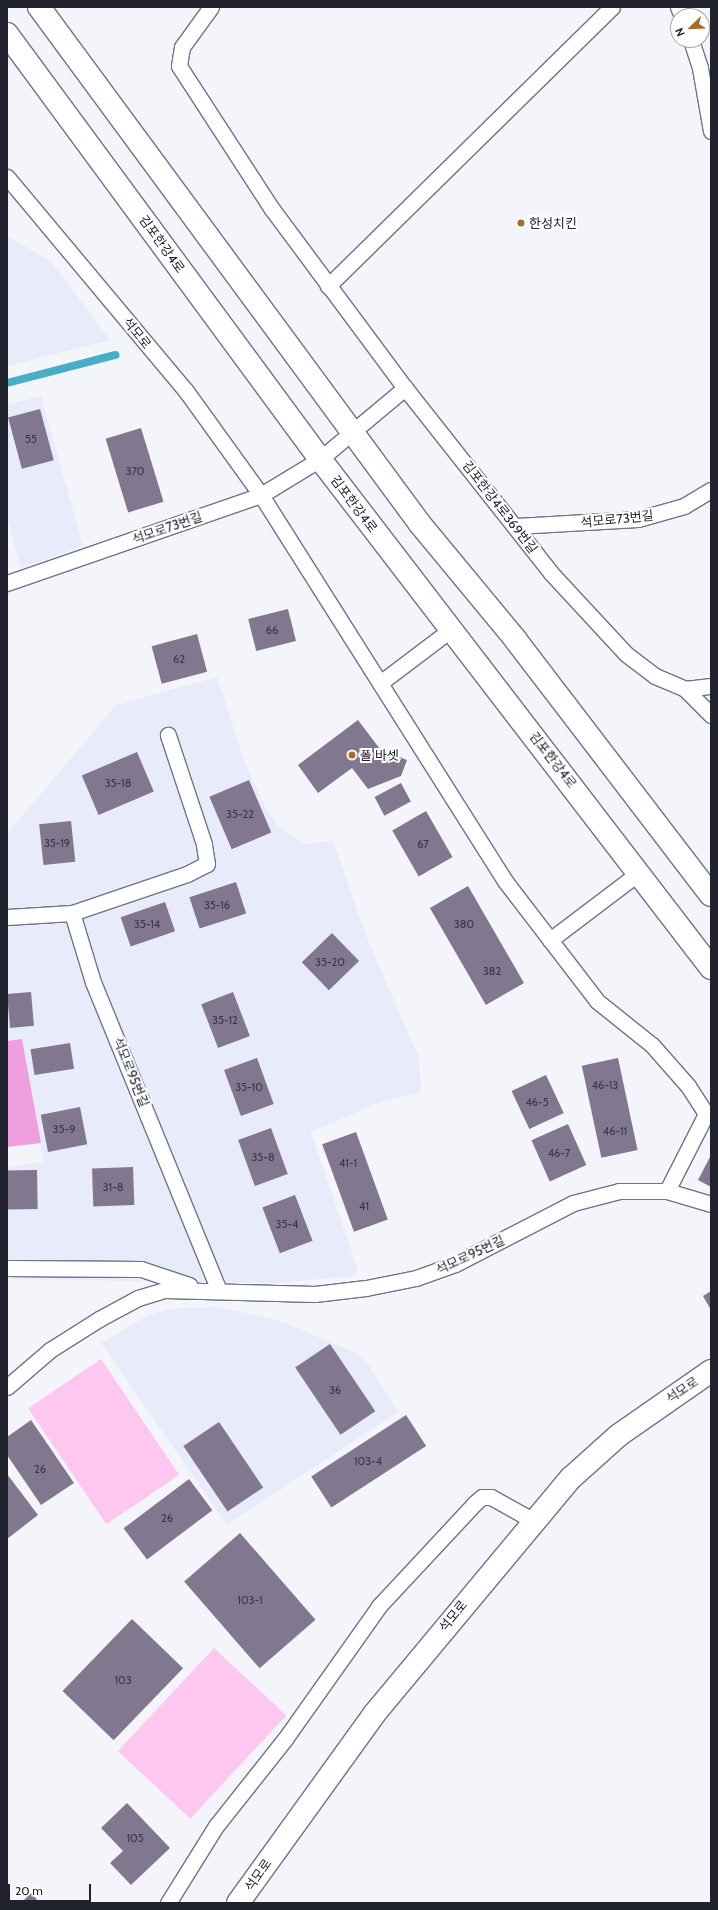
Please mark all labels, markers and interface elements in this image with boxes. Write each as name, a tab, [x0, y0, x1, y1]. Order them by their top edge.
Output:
north arrow	[670, 8, 710, 48]
text: N	[672, 26, 688, 39]
street label: 김포한강4로	[136, 212, 188, 276]
place label: 한성치킨	[529, 215, 577, 231]
marker: 한성치킨	[516, 218, 526, 228]
street label: 석모로	[120, 314, 154, 352]
house number: 55	[25, 432, 37, 446]
street label: 김포한강4로369번길	[459, 458, 541, 556]
house number: 370	[125, 464, 145, 478]
street label: 김포한강4로	[328, 472, 380, 536]
street label: 석모로73번길	[580, 507, 654, 531]
street label: 석모로73번길	[130, 509, 204, 547]
house number: 66	[266, 623, 278, 637]
house number: 62	[173, 652, 185, 666]
street label: 김포한강4로	[526, 729, 580, 791]
place label: 폴 바셋	[360, 747, 399, 763]
marker: 폴 바셋	[347, 750, 357, 760]
house number: 35-18	[105, 776, 131, 790]
house number: 35-22	[226, 807, 254, 821]
house number: 35-19	[44, 836, 70, 850]
house number: 67	[417, 837, 429, 851]
house number: 35-16	[204, 898, 230, 912]
house number: 35-14	[134, 917, 160, 931]
house number: 380	[454, 917, 474, 931]
house number: 35-20	[315, 955, 345, 969]
house number: 382	[483, 964, 501, 978]
house number: 35-12	[212, 1013, 238, 1027]
street label: 석모로95번길	[110, 1035, 152, 1109]
house number: 46-13	[592, 1078, 618, 1092]
house number: 35-10	[235, 1080, 263, 1094]
house number: 46-5	[525, 1095, 549, 1109]
house number: 35-9	[53, 1122, 75, 1136]
house number: 46-11	[603, 1124, 627, 1138]
house number: 46-7	[548, 1146, 570, 1160]
house number: 35-8	[251, 1150, 275, 1164]
house number: 41-1	[339, 1156, 357, 1170]
house number: 31-8	[103, 1180, 123, 1194]
house number: 41	[359, 1199, 369, 1213]
house number: 35-4	[276, 1217, 298, 1231]
street label: 석모로95번길	[433, 1232, 507, 1278]
street label: 석모로	[663, 1374, 701, 1406]
house number: 36	[329, 1383, 341, 1397]
house number: 103-4	[354, 1454, 382, 1468]
house number: 26	[34, 1462, 46, 1476]
house number: 26	[161, 1511, 173, 1525]
house number: 103-1	[237, 1593, 263, 1607]
street label: 석모로	[436, 1597, 470, 1635]
house number: 103	[114, 1673, 132, 1687]
house number: 105	[126, 1831, 144, 1845]
street label: 석모로	[241, 1856, 275, 1894]
scale bar	[10, 1876, 93, 1902]
text: 20 m	[15, 1883, 43, 1898]

